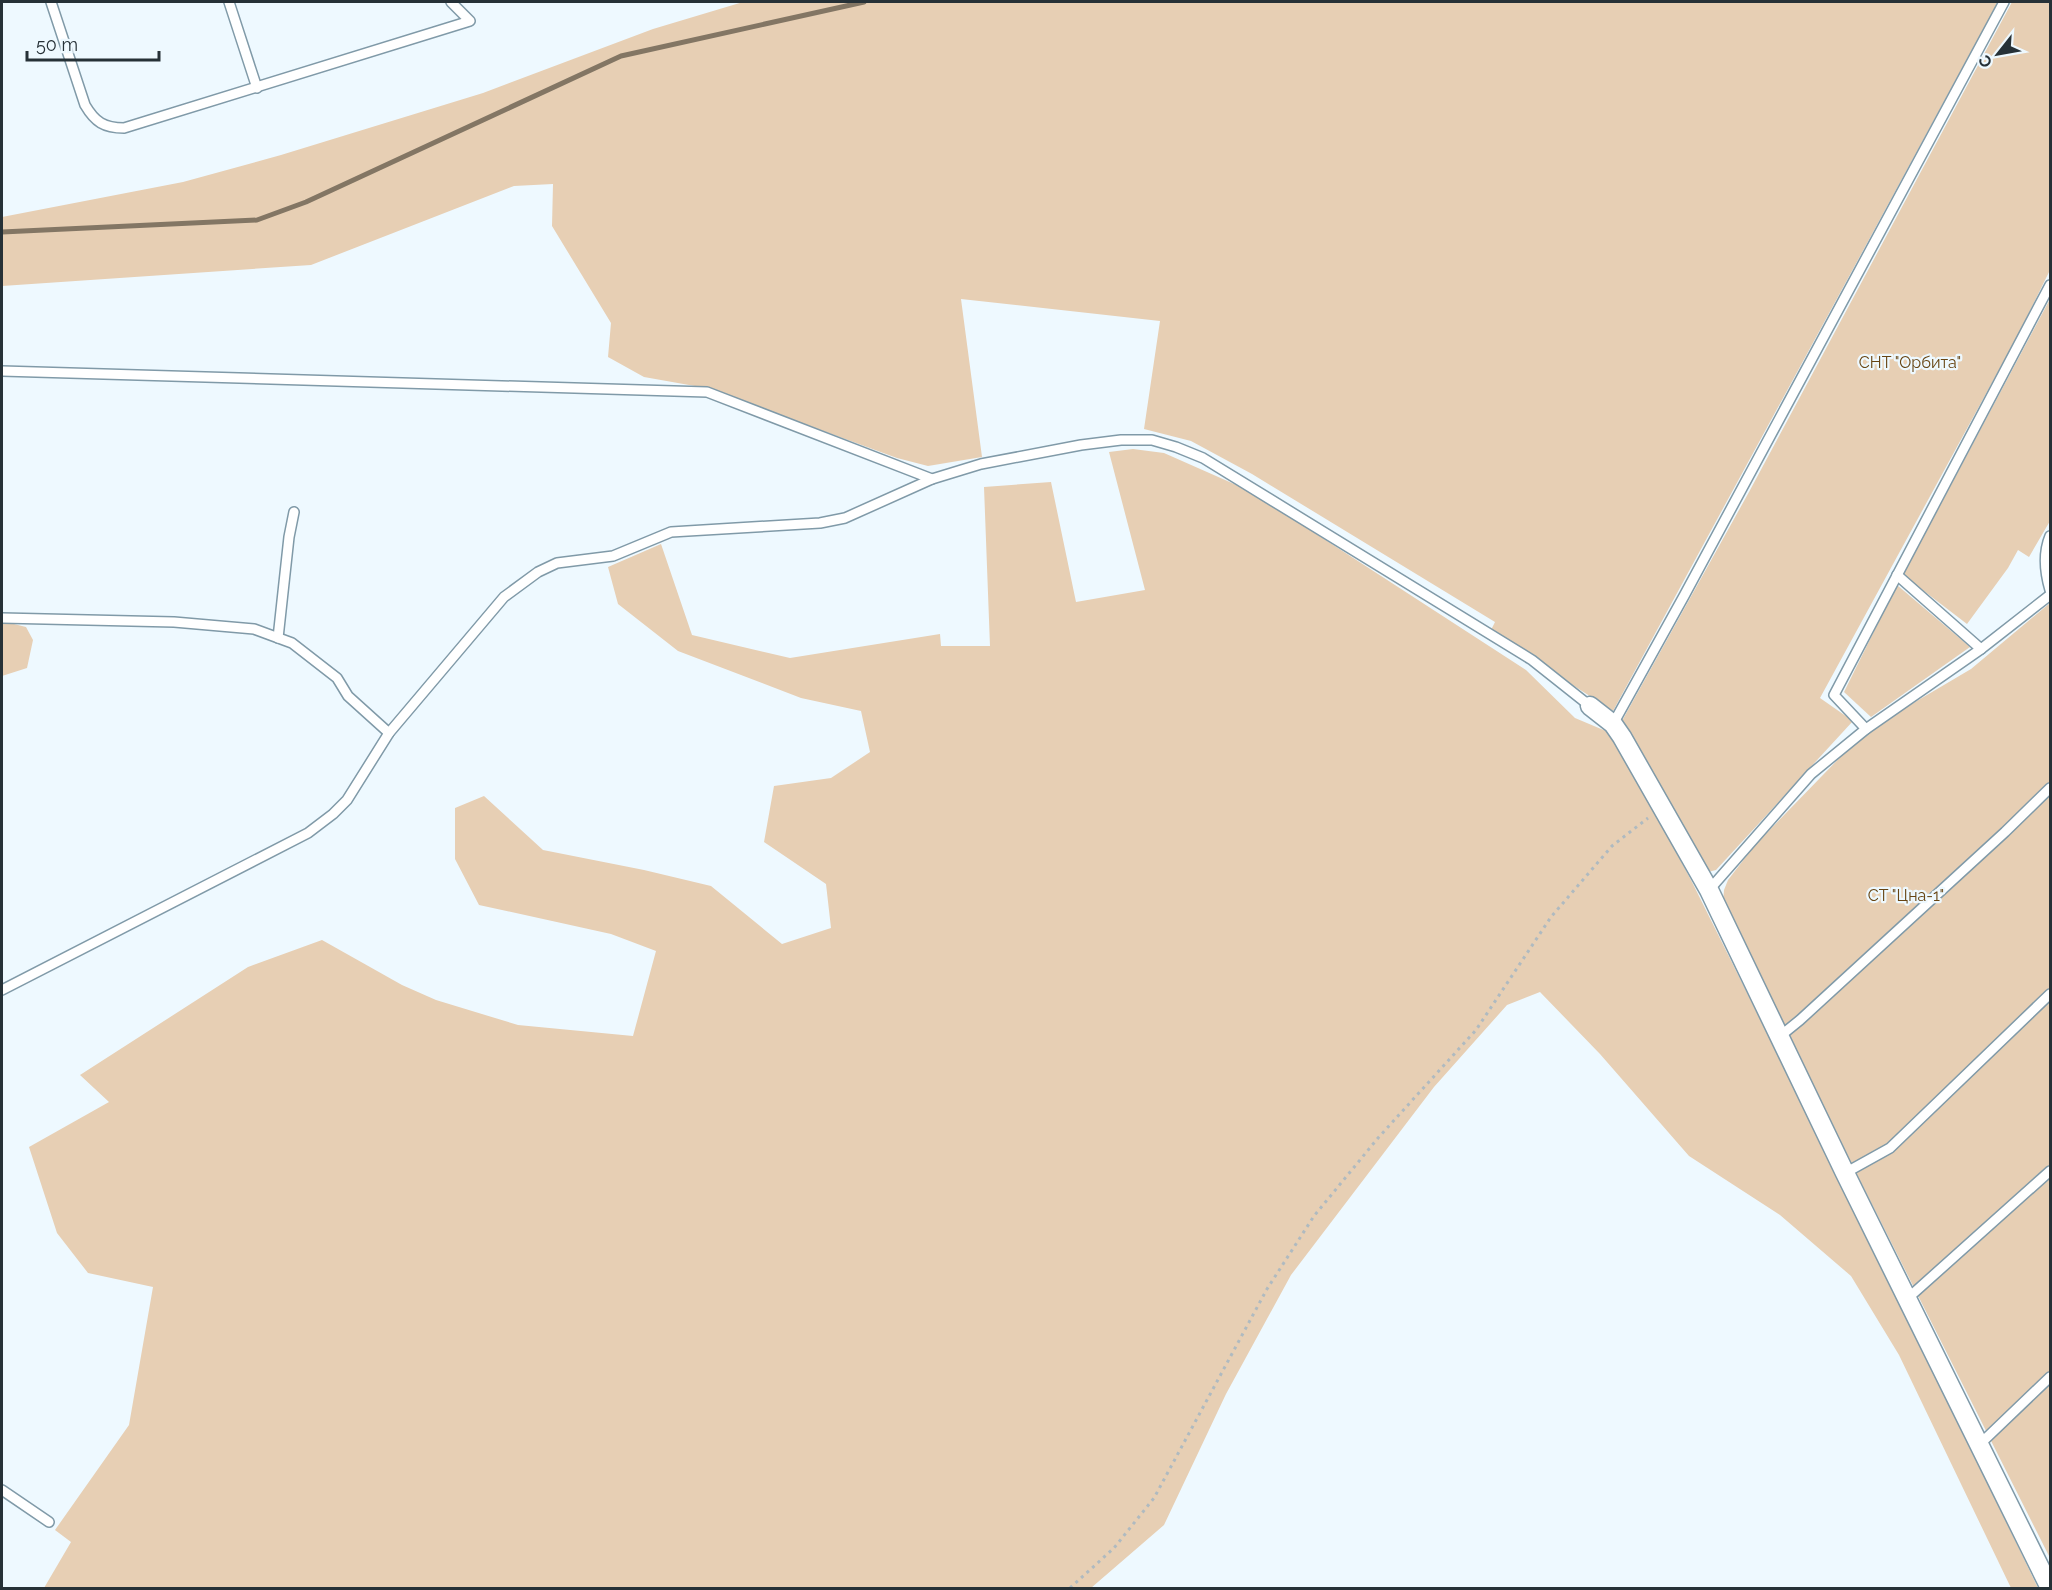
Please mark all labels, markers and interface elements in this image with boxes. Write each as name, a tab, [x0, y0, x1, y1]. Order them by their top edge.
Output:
scale bar	[27, 24, 159, 62]
north arrow	[1968, 24, 2028, 84]
text: 50 m	[36, 34, 78, 55]
text: С	[1975, 52, 1997, 71]
park label: CНТ "Орбита"	[1859, 353, 1961, 372]
park label: СТ "Цна-1"	[1868, 886, 1944, 905]

